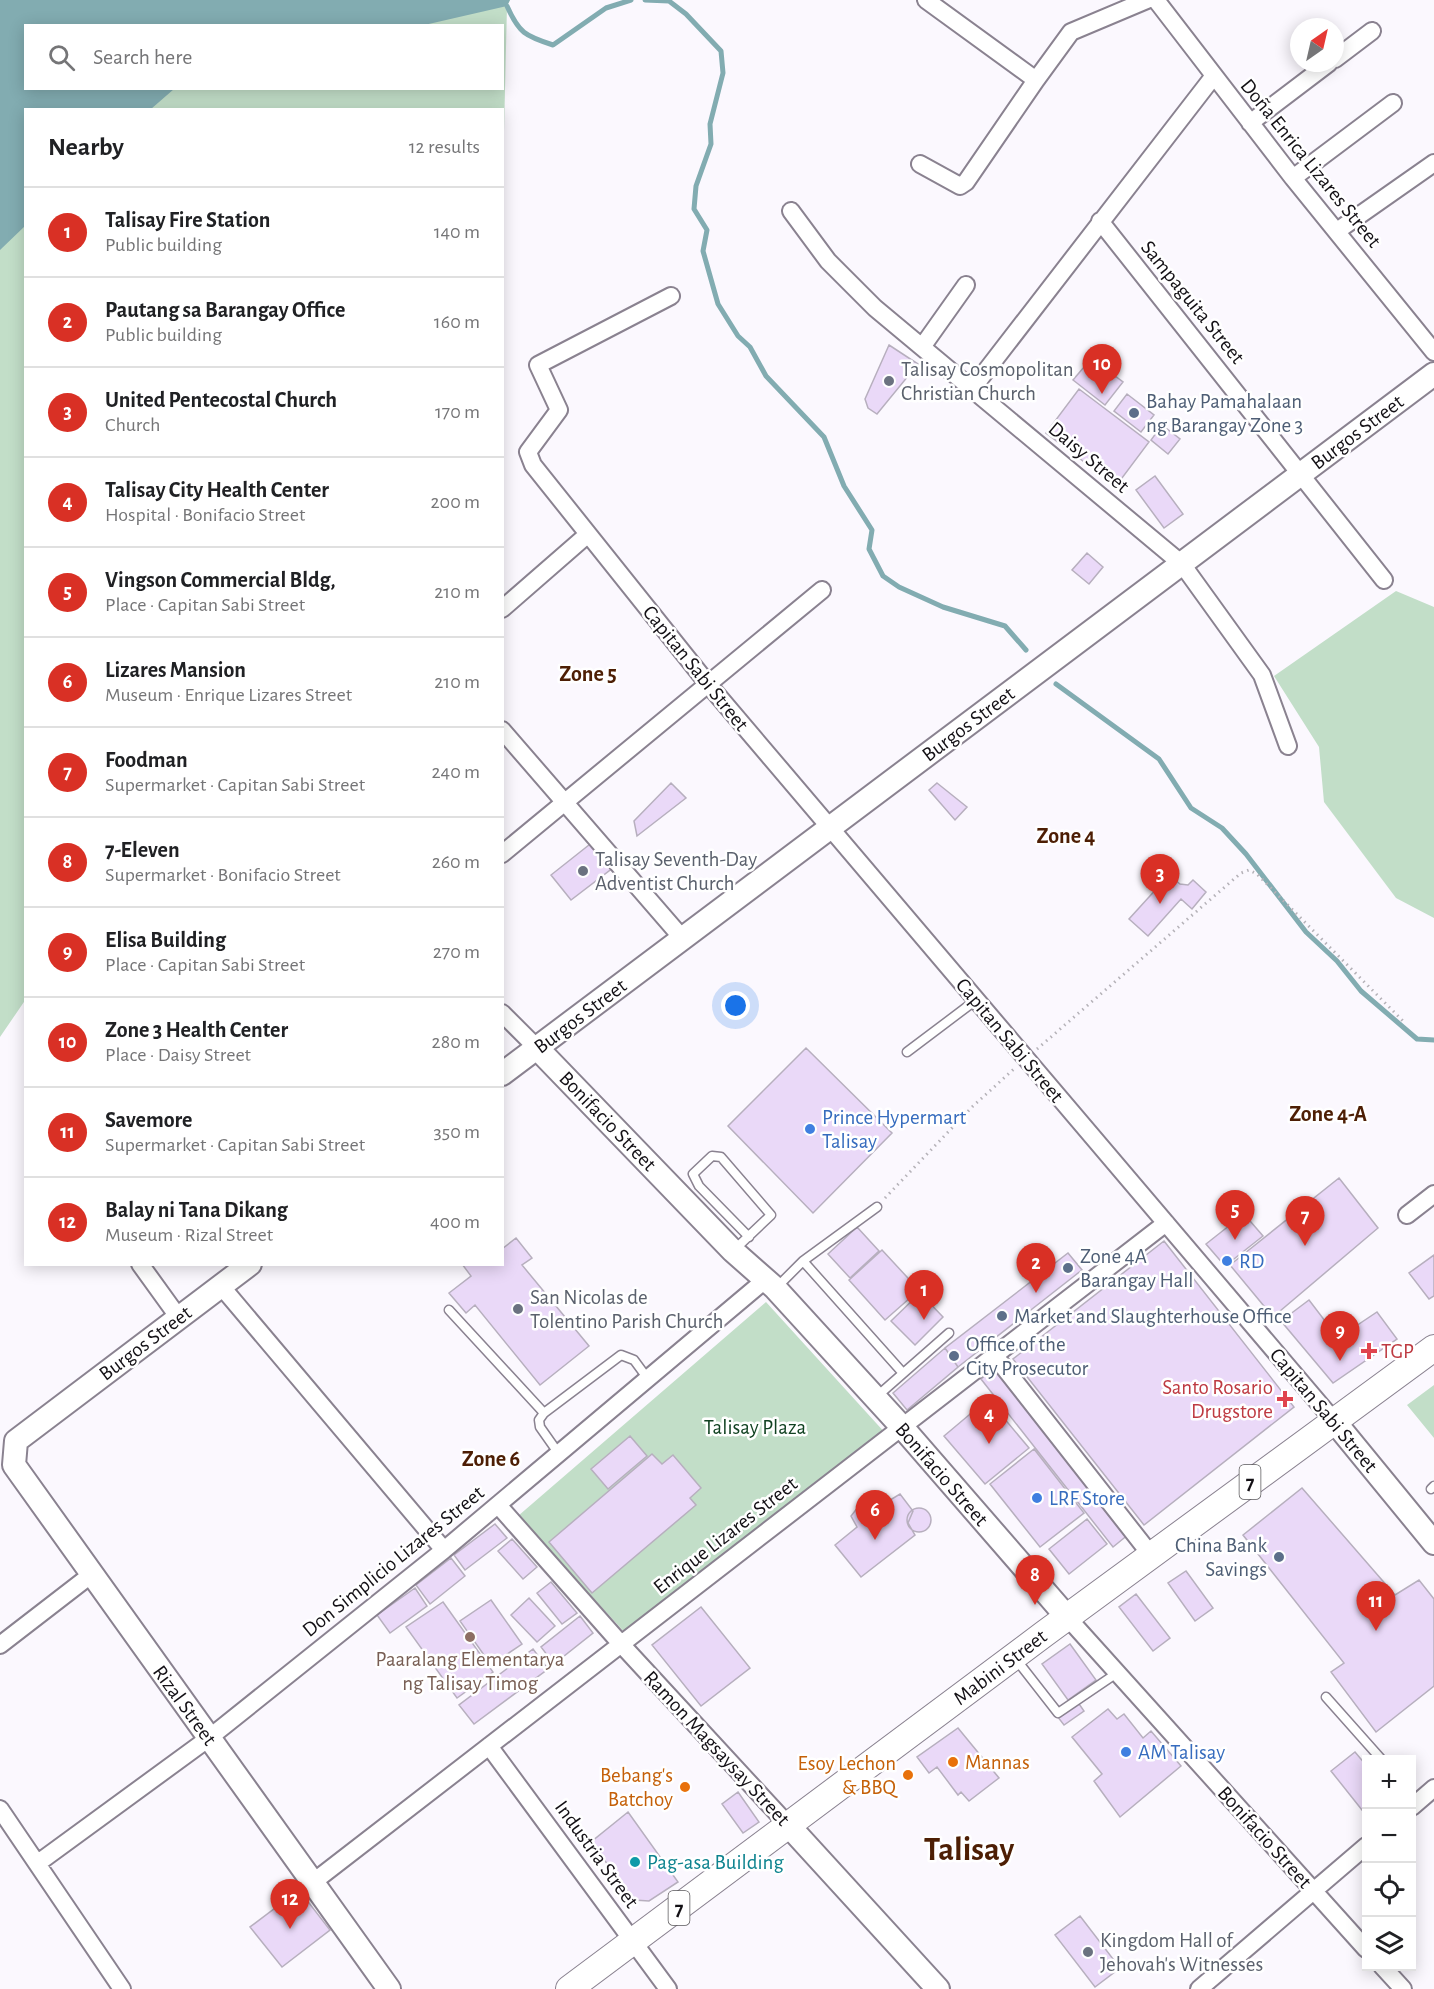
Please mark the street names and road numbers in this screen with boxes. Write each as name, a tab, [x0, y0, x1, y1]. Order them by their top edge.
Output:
street label: Doña Enrica Lizares Street	[1236, 75, 1385, 252]
street label: Sampaguita Street	[1137, 237, 1249, 368]
street label: Burgos Street	[1307, 391, 1408, 474]
street label: Daisy Street	[1044, 418, 1133, 497]
street label: Capitan Sabi Street	[639, 602, 753, 735]
street label: Burgos Street	[918, 683, 1019, 766]
street label: Capitan Sabi Street	[952, 974, 1068, 1107]
street label: Burgos Street	[530, 975, 631, 1058]
street label: Bonifacio Street	[555, 1068, 660, 1175]
street label: Burgos Street	[95, 1302, 196, 1385]
street label: Capitan Sabi Street	[1266, 1344, 1382, 1477]
street label: Bonifacio Street	[891, 1419, 992, 1530]
road number: 7	[1240, 1465, 1260, 1499]
street label: Enrique Lizares Street	[649, 1473, 801, 1598]
street label: Don Simplicio Lizares Street	[299, 1482, 488, 1641]
street label: Mabini Street	[950, 1626, 1051, 1709]
street label: Rizal Street	[149, 1661, 221, 1749]
street label: Ramon Magsaysay Street	[640, 1667, 794, 1830]
street label: Bonifacio Street	[1214, 1782, 1316, 1893]
street label: Industria Street	[551, 1797, 643, 1912]
road number: 7	[668, 1891, 690, 1925]

